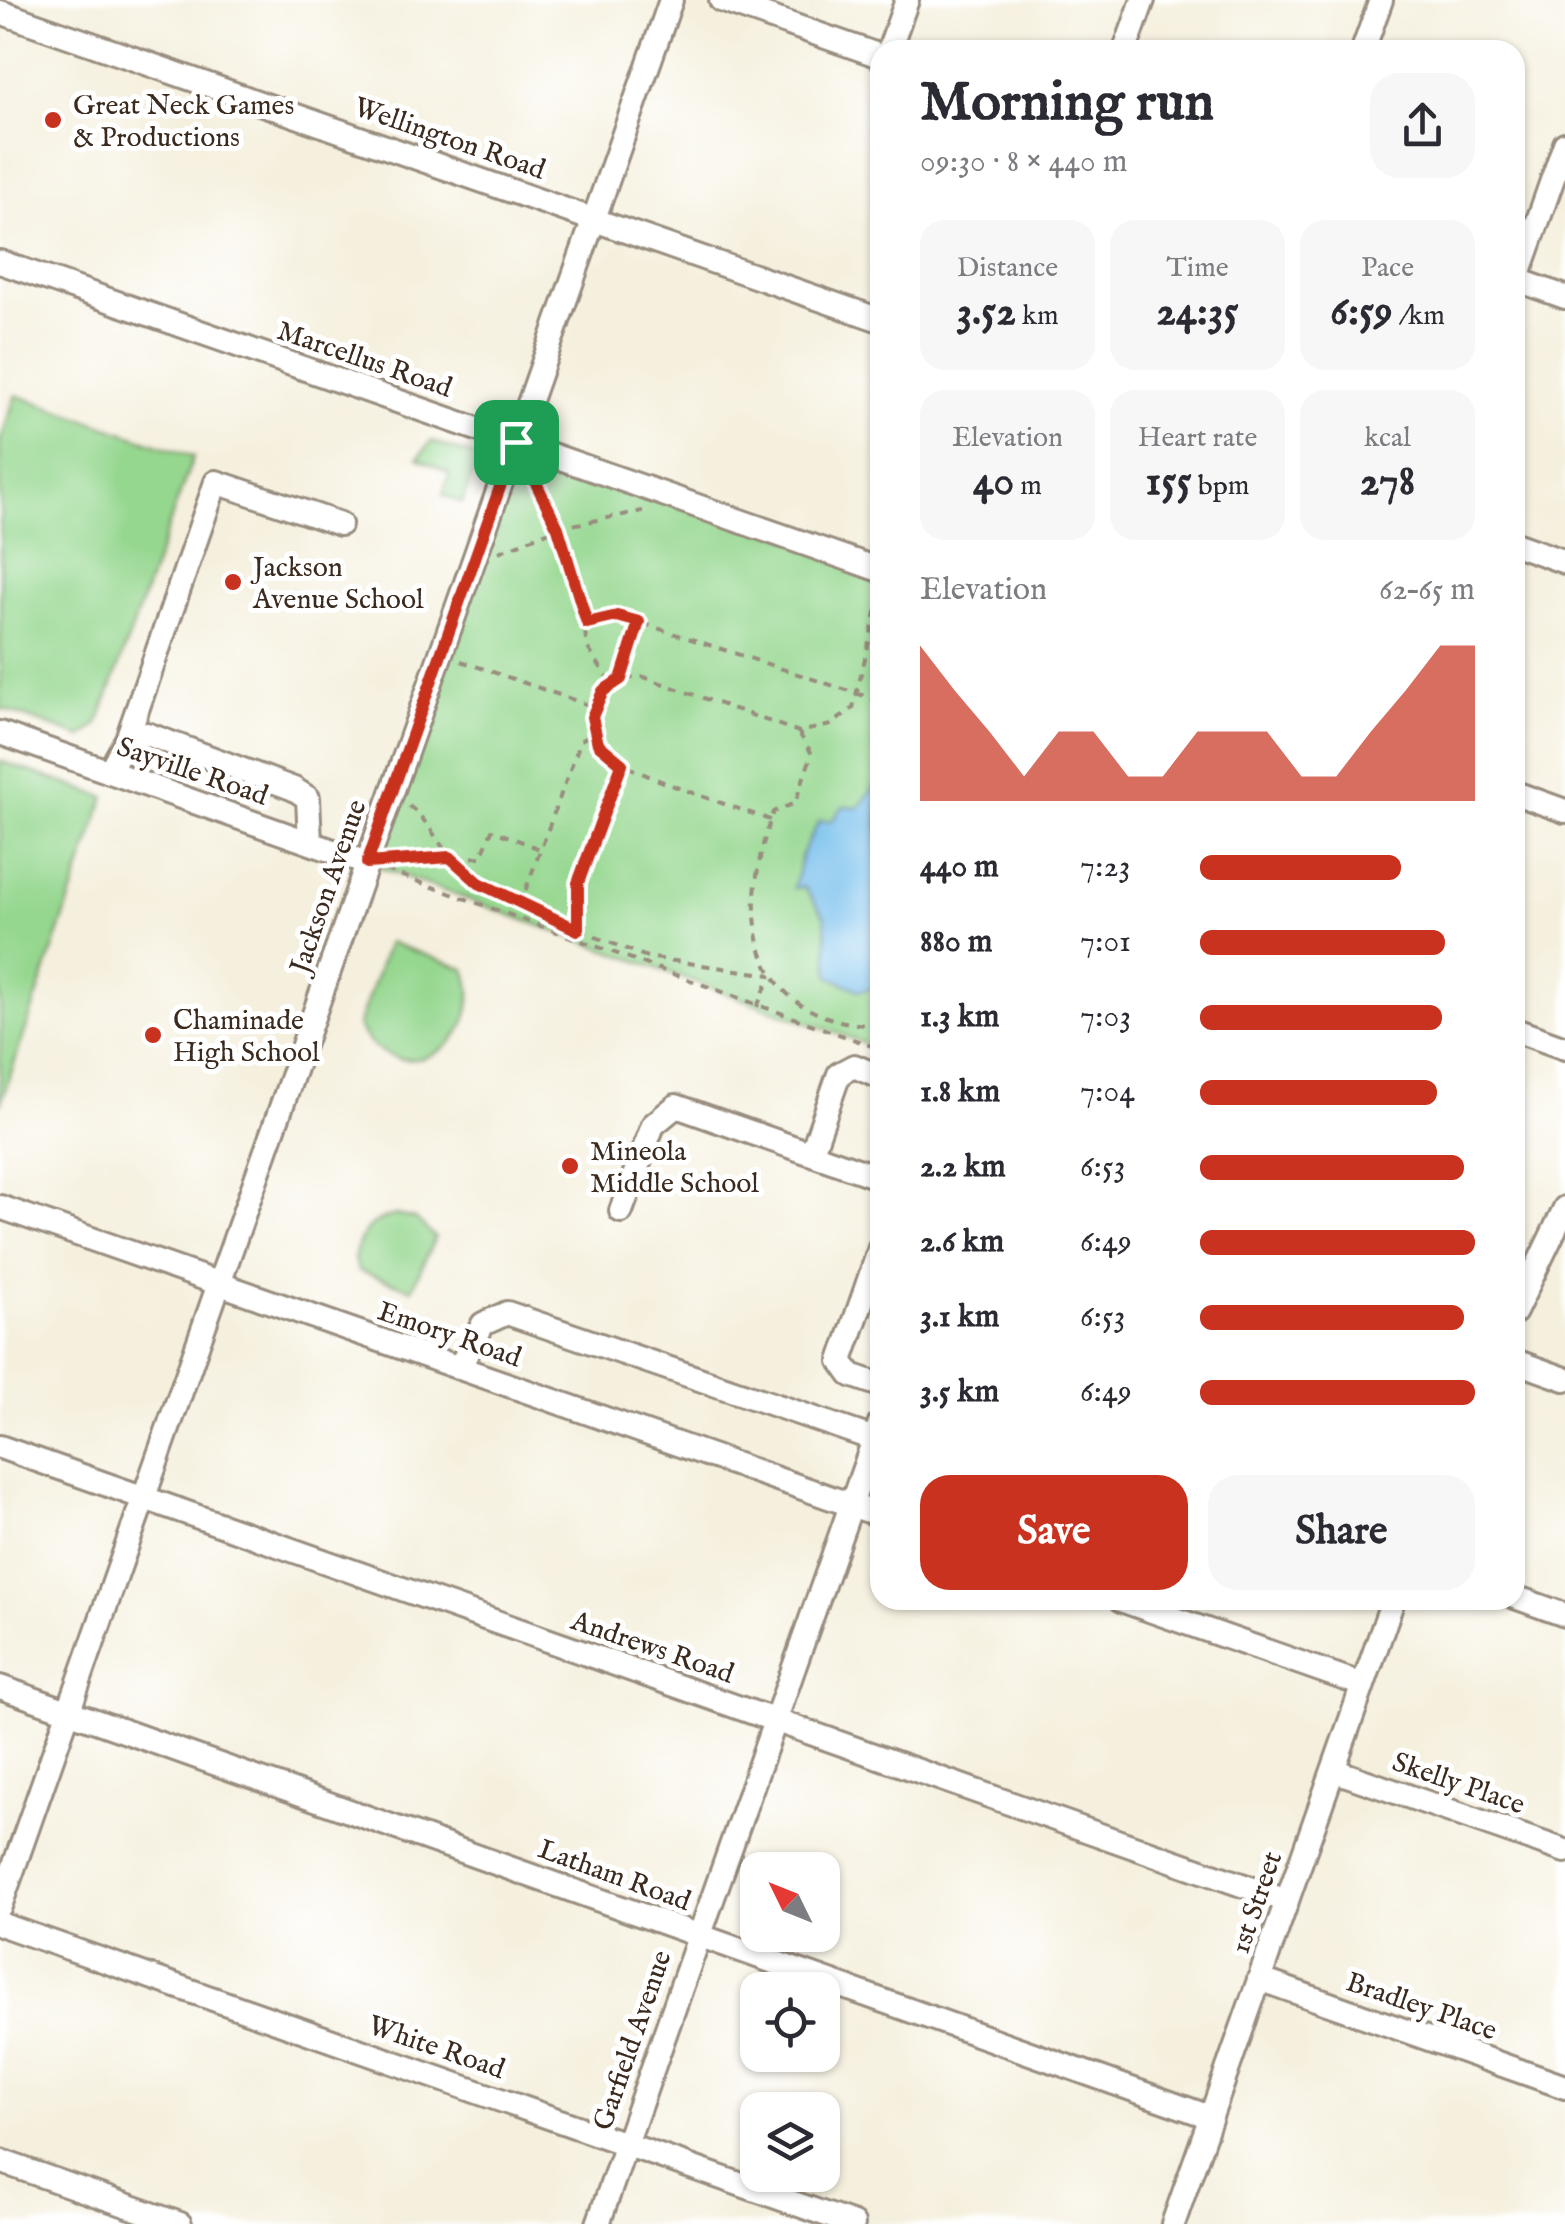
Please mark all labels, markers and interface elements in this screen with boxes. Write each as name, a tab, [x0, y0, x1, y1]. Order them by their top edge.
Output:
text: Morning run	[920, 69, 1214, 139]
button: share	[1370, 73, 1475, 178]
place label: Great Neck Games & Productions	[73, 89, 294, 156]
street label: Wellington Road	[349, 90, 550, 188]
marker: Great Neck Games & Productions	[42, 109, 64, 131]
text: 09:30 · 8 × 440 m	[920, 142, 1127, 183]
text: Distance	[957, 251, 1058, 286]
text: Time	[1166, 251, 1229, 286]
text: Pace	[1361, 251, 1414, 286]
text: 3.52	[956, 286, 1016, 339]
text: 24:35	[1156, 286, 1239, 339]
text: 6:59	[1330, 286, 1393, 339]
text: km	[1016, 299, 1059, 334]
text: /km	[1393, 299, 1445, 334]
street label: Marcellus Road	[272, 314, 456, 407]
pin	[474, 400, 559, 485]
icon: arrive	[489, 415, 544, 470]
text: Elevation	[952, 421, 1063, 456]
text: Heart rate	[1138, 421, 1257, 456]
text: kcal	[1364, 421, 1411, 456]
text: 40	[973, 456, 1014, 509]
text: 155	[1146, 456, 1192, 509]
text: 278	[1360, 456, 1415, 509]
text: m	[1014, 469, 1042, 504]
text: bpm	[1192, 469, 1249, 504]
place label: Jackson Avenue School	[250, 551, 424, 618]
text: Elevation	[920, 570, 1047, 611]
text: 62–65 m	[1379, 570, 1475, 611]
marker: Jackson Avenue School	[222, 571, 244, 593]
street label: Sayville Road	[112, 730, 272, 815]
street label: Jackson Avenue	[282, 795, 375, 981]
text: 440 m	[920, 847, 999, 888]
text: 7:23	[1080, 847, 1130, 888]
text: 880 m	[920, 922, 993, 963]
text: 7:01	[1080, 922, 1131, 963]
text: 1.3 km	[920, 997, 1000, 1038]
text: 7:03	[1080, 997, 1131, 1038]
place label: Chaminade High School	[173, 1004, 320, 1071]
marker: Chaminade High School	[142, 1024, 164, 1046]
text: 1.8 km	[920, 1072, 1000, 1113]
text: 7:04	[1080, 1072, 1135, 1113]
place label: Mineola Middle School	[590, 1135, 759, 1202]
text: 2.2 km	[920, 1147, 1006, 1188]
text: 6:53	[1080, 1147, 1125, 1188]
marker: Mineola Middle School	[559, 1155, 581, 1177]
text: 2.6 km	[920, 1222, 1004, 1263]
text: 6:49	[1080, 1222, 1132, 1263]
street label: Emory Road	[373, 1294, 526, 1376]
text: 3.1 km	[920, 1297, 1000, 1338]
text: 6:53	[1080, 1297, 1125, 1338]
text: 3.5 km	[920, 1372, 999, 1413]
text: 6:49	[1080, 1372, 1132, 1413]
button: Save	[920, 1475, 1188, 1590]
button: Share	[1208, 1475, 1475, 1590]
street label: Andrews Road	[565, 1604, 738, 1693]
street label: Skelly Place	[1387, 1745, 1529, 1823]
street label: Latham Road	[533, 1833, 695, 1920]
street label: 1st Street	[1224, 1847, 1291, 1958]
north arrow	[740, 1852, 840, 1952]
map controls	[740, 1852, 840, 2192]
street label: Garfield Avenue	[586, 1946, 681, 2135]
street label: Bradley Place	[1341, 1965, 1501, 2050]
button: locate	[740, 1972, 840, 2072]
street label: White Road	[363, 2009, 509, 2088]
button: layers	[740, 2092, 840, 2192]

